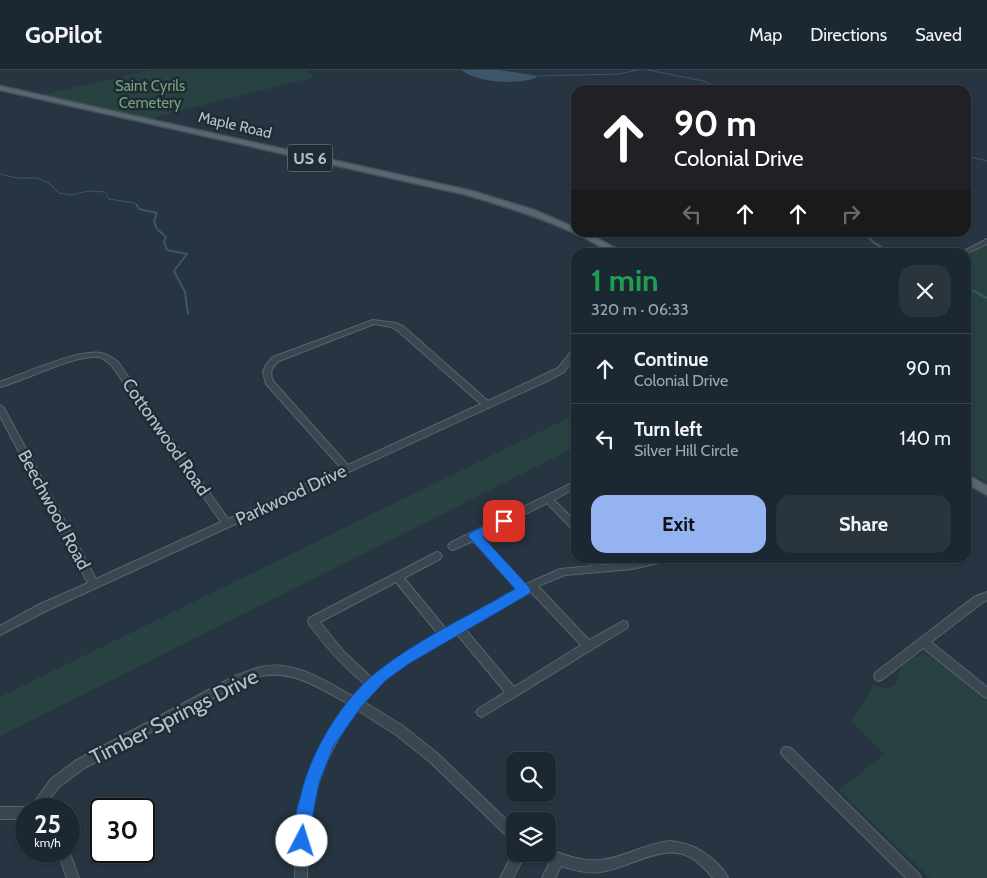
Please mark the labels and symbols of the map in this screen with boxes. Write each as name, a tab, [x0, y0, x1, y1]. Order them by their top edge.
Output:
park label: Saint Cyrils Cemetery	[115, 77, 185, 112]
street label: Maple Road	[197, 108, 273, 142]
road number: US 6	[288, 145, 332, 172]
street label: Cottonwood Road	[117, 374, 215, 500]
street label: Beechwood Road	[13, 446, 95, 574]
street label: Parkwood Drive	[232, 460, 350, 530]
pin	[483, 500, 525, 542]
street label: Timber Springs Drive	[86, 663, 262, 770]
speed limit sign: 30	[90, 798, 155, 863]
position arrow	[275, 814, 327, 866]

